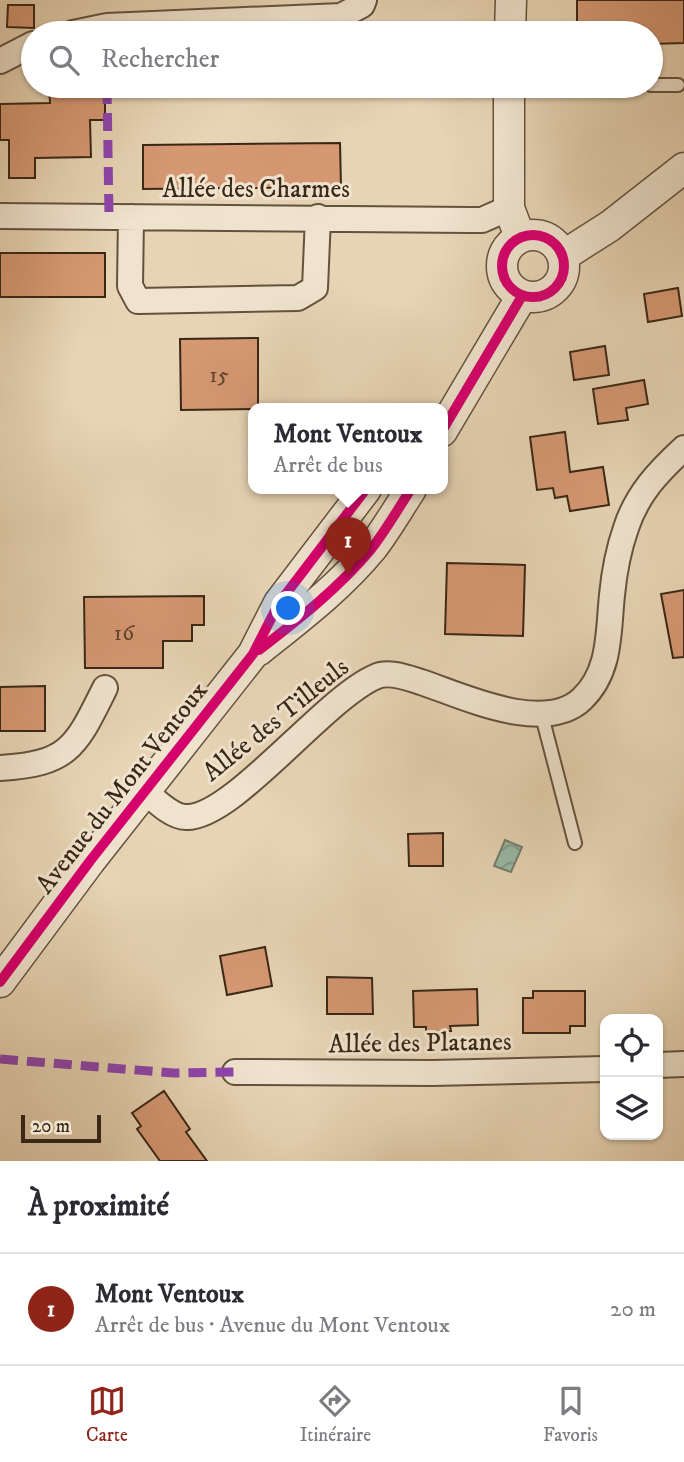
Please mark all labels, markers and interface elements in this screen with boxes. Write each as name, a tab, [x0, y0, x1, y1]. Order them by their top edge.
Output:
search box	[21, 21, 663, 98]
icon: search	[45, 41, 83, 79]
text: Rechercher	[101, 43, 219, 76]
street label: Allée des Charmes	[162, 173, 350, 206]
house number: 15	[209, 361, 229, 390]
popup	[248, 403, 448, 494]
text: Mont Ventoux	[274, 418, 422, 451]
text: Arrêt de bus	[274, 451, 383, 480]
pin: 1	[325, 517, 371, 575]
your location	[271, 591, 305, 625]
house number: 16	[114, 619, 135, 648]
street label: Allée des Tilleuls	[196, 651, 356, 789]
street label: Avenue du Mont Ventoux	[29, 675, 216, 901]
map controls	[600, 1014, 663, 1140]
button: locate	[600, 1014, 663, 1077]
street label: Allée des Platanes	[328, 1025, 512, 1062]
button: layers	[600, 1077, 663, 1140]
scale bar	[21, 1112, 102, 1144]
text: 20 m	[32, 1115, 70, 1138]
text: À proximité	[28, 1188, 169, 1225]
text: Mont Ventoux	[95, 1278, 244, 1311]
text: 1	[47, 1295, 55, 1324]
text: 20 m	[610, 1295, 656, 1324]
text: Arrêt de bus · Avenue du Mont Ventoux	[95, 1311, 450, 1340]
tab: Carte	[86, 1382, 128, 1447]
tab: Itinéraire	[300, 1382, 371, 1447]
tab: Favoris	[543, 1382, 598, 1447]

